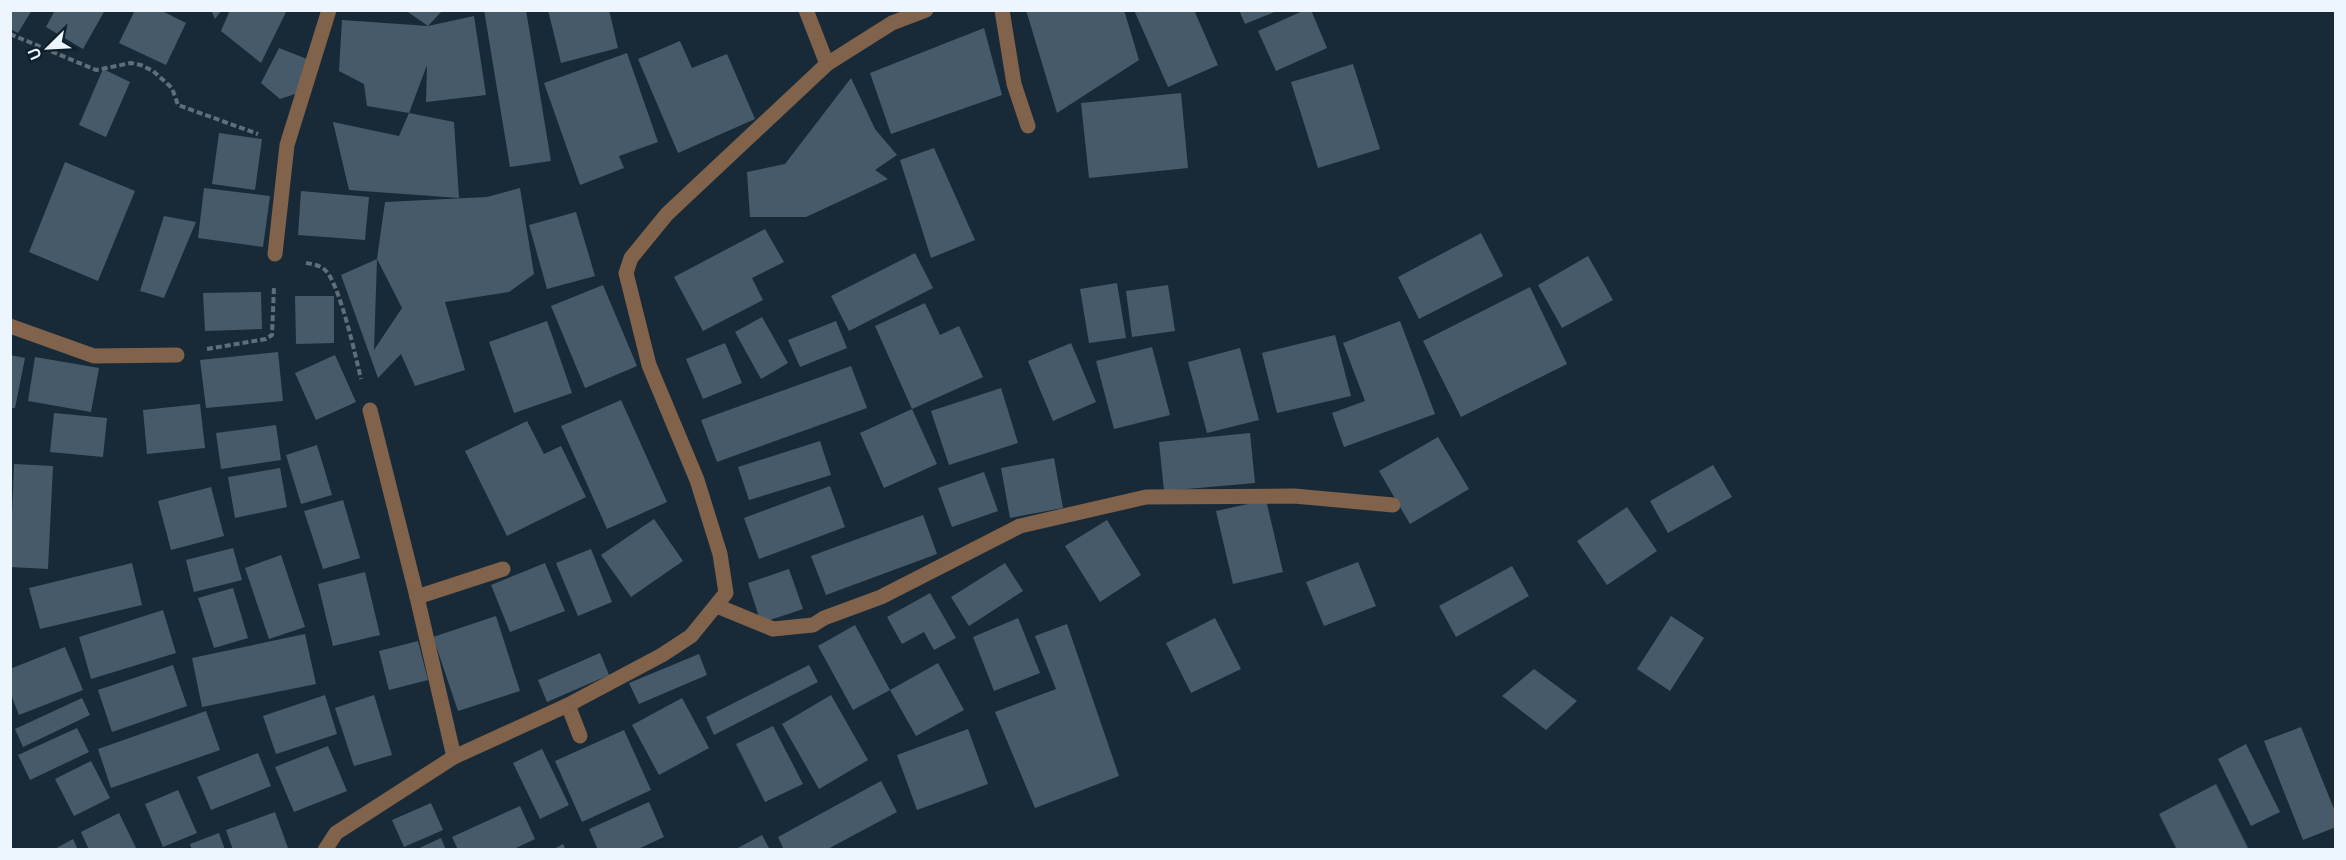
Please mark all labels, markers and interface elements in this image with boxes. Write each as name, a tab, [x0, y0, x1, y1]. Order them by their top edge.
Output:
north arrow	[18, 18, 78, 78]
text: U	[24, 45, 46, 63]

